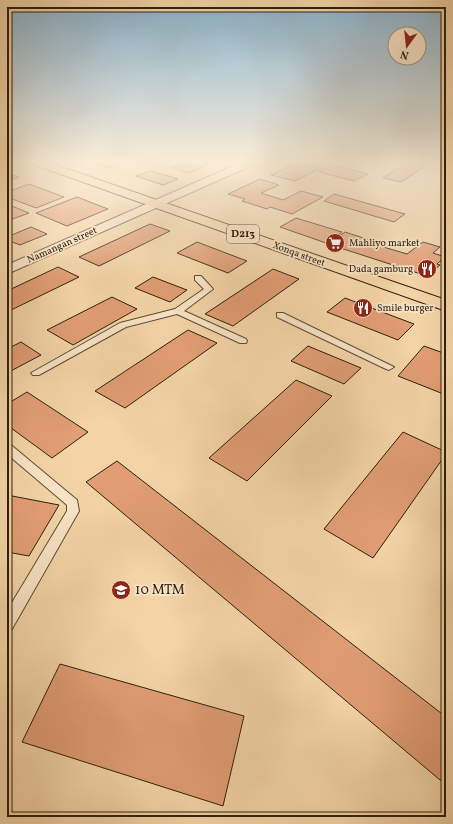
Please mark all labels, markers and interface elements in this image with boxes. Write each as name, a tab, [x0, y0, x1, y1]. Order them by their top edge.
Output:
north arrow	[387, 26, 427, 66]
text: N	[399, 46, 411, 62]
street label: Namangan street	[25, 223, 100, 267]
road number: D213	[227, 225, 259, 243]
supermarket icon: Mahliyo market	[324, 232, 346, 254]
place label: Mahliyo market	[349, 236, 420, 250]
street label: Xonqa street	[271, 238, 328, 270]
restaurant icon: Dada gamburg	[416, 258, 438, 280]
place label: Dada gamburg	[349, 262, 413, 276]
restaurant icon: Smile burger	[352, 297, 374, 319]
place label: Smile burger	[377, 301, 433, 315]
school or university icon: 10 MTM	[110, 579, 132, 601]
place label: 10 MTM	[135, 581, 185, 600]

